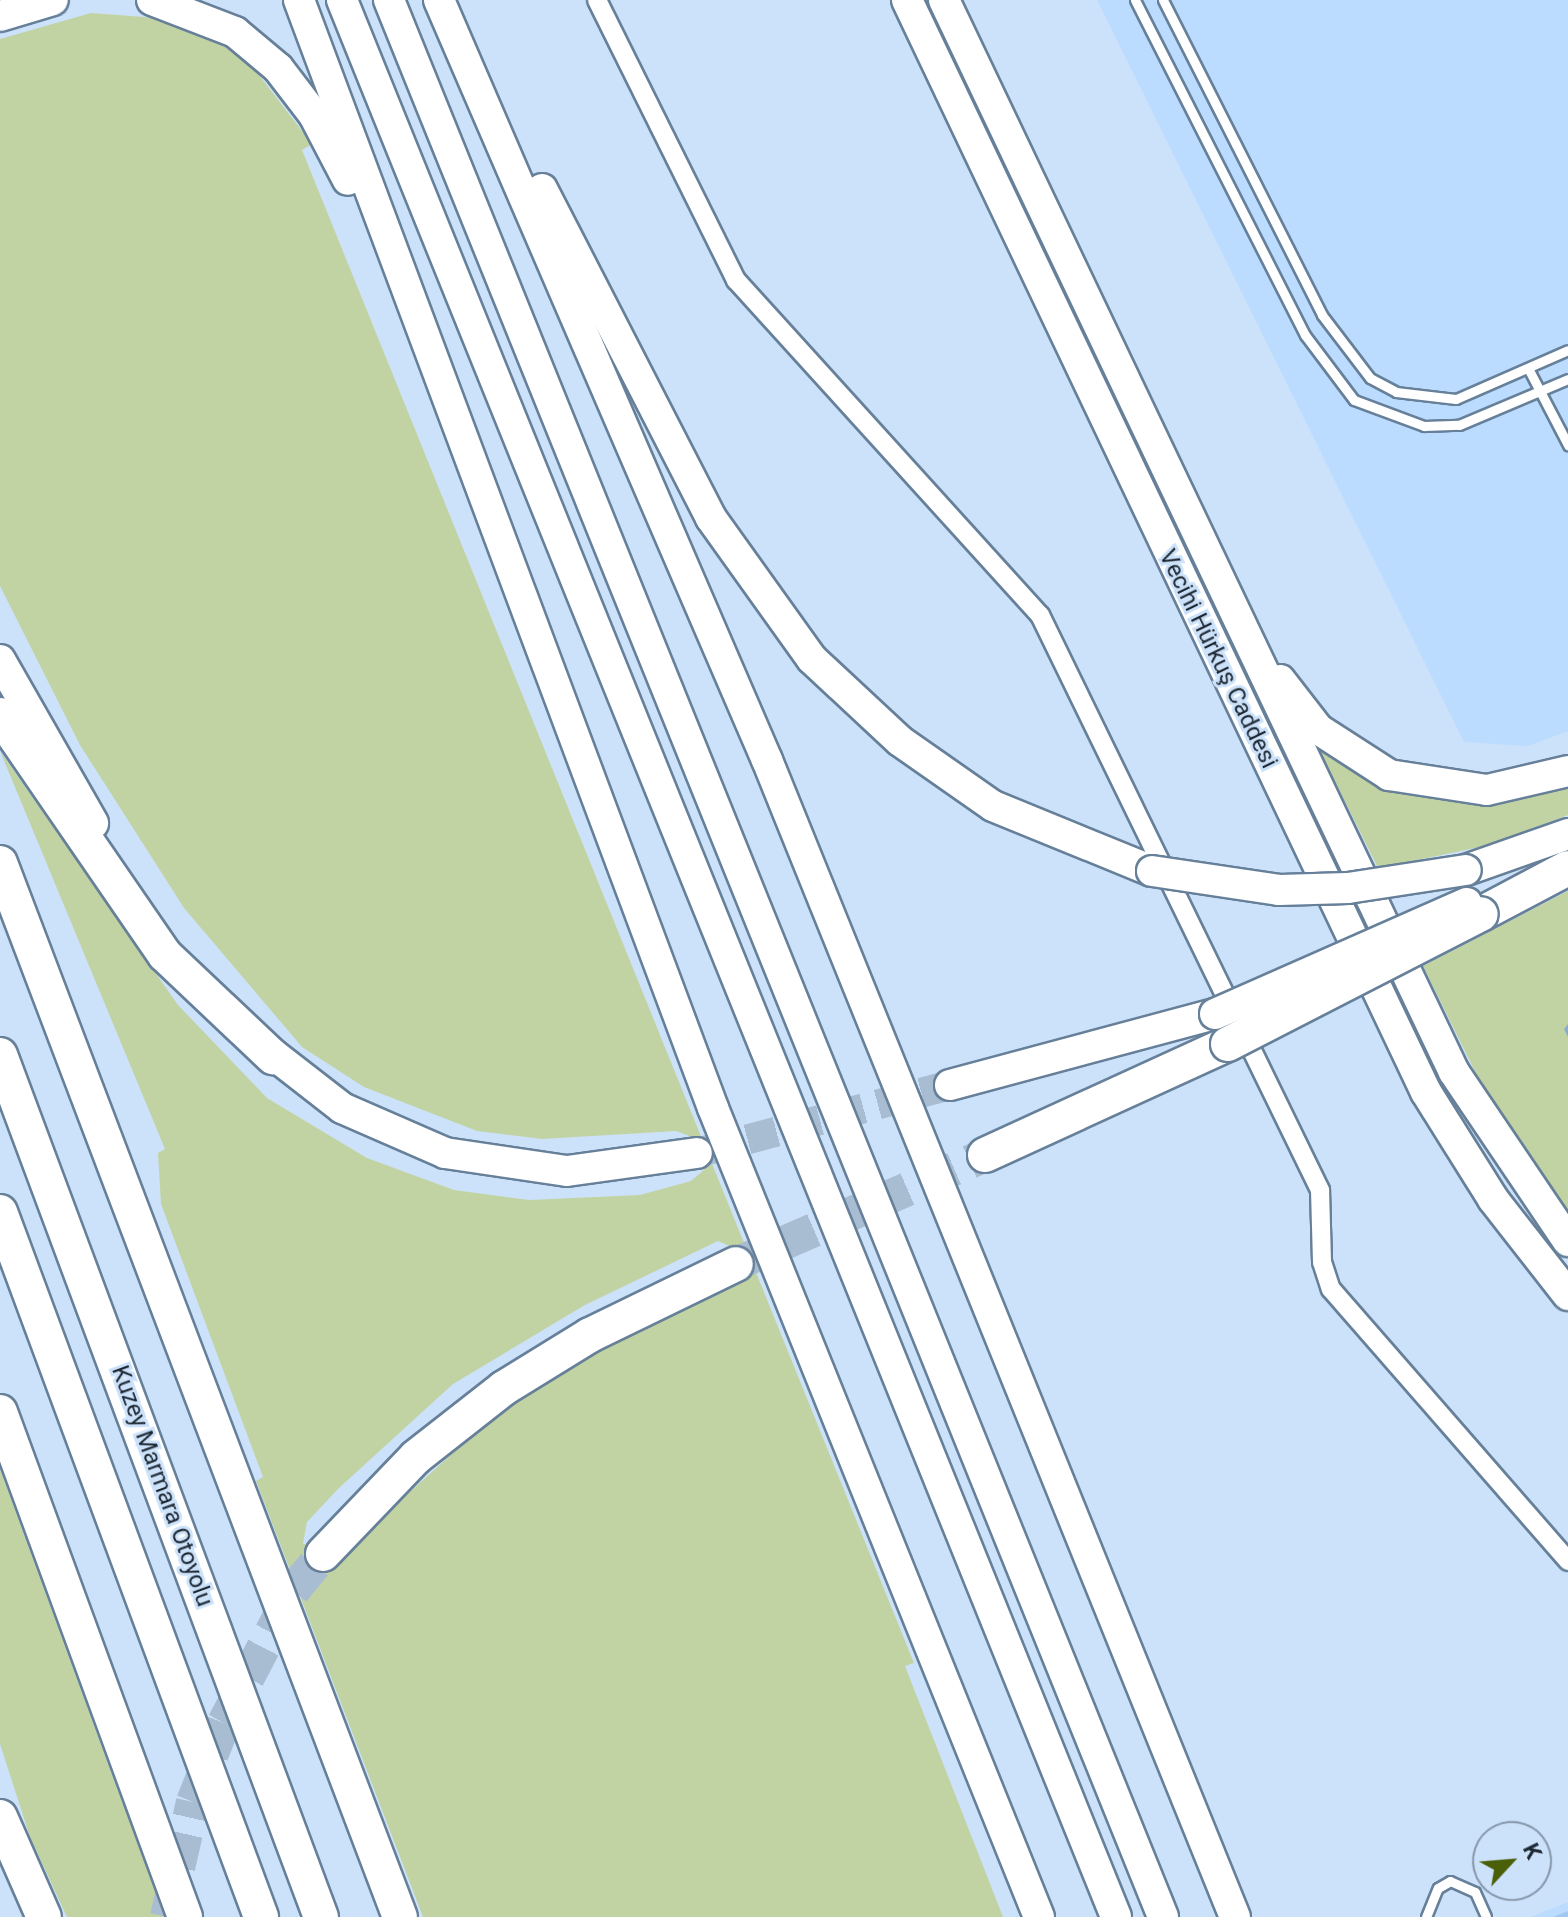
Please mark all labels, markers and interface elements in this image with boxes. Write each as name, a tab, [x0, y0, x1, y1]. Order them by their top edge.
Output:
street label: Vecihi Hürkuş Caddesi	[1152, 545, 1284, 773]
street label: Kuzey Marmara Otoyolu	[105, 1362, 219, 1610]
north arrow	[1472, 1821, 1552, 1901]
text: K	[1518, 1839, 1547, 1863]

